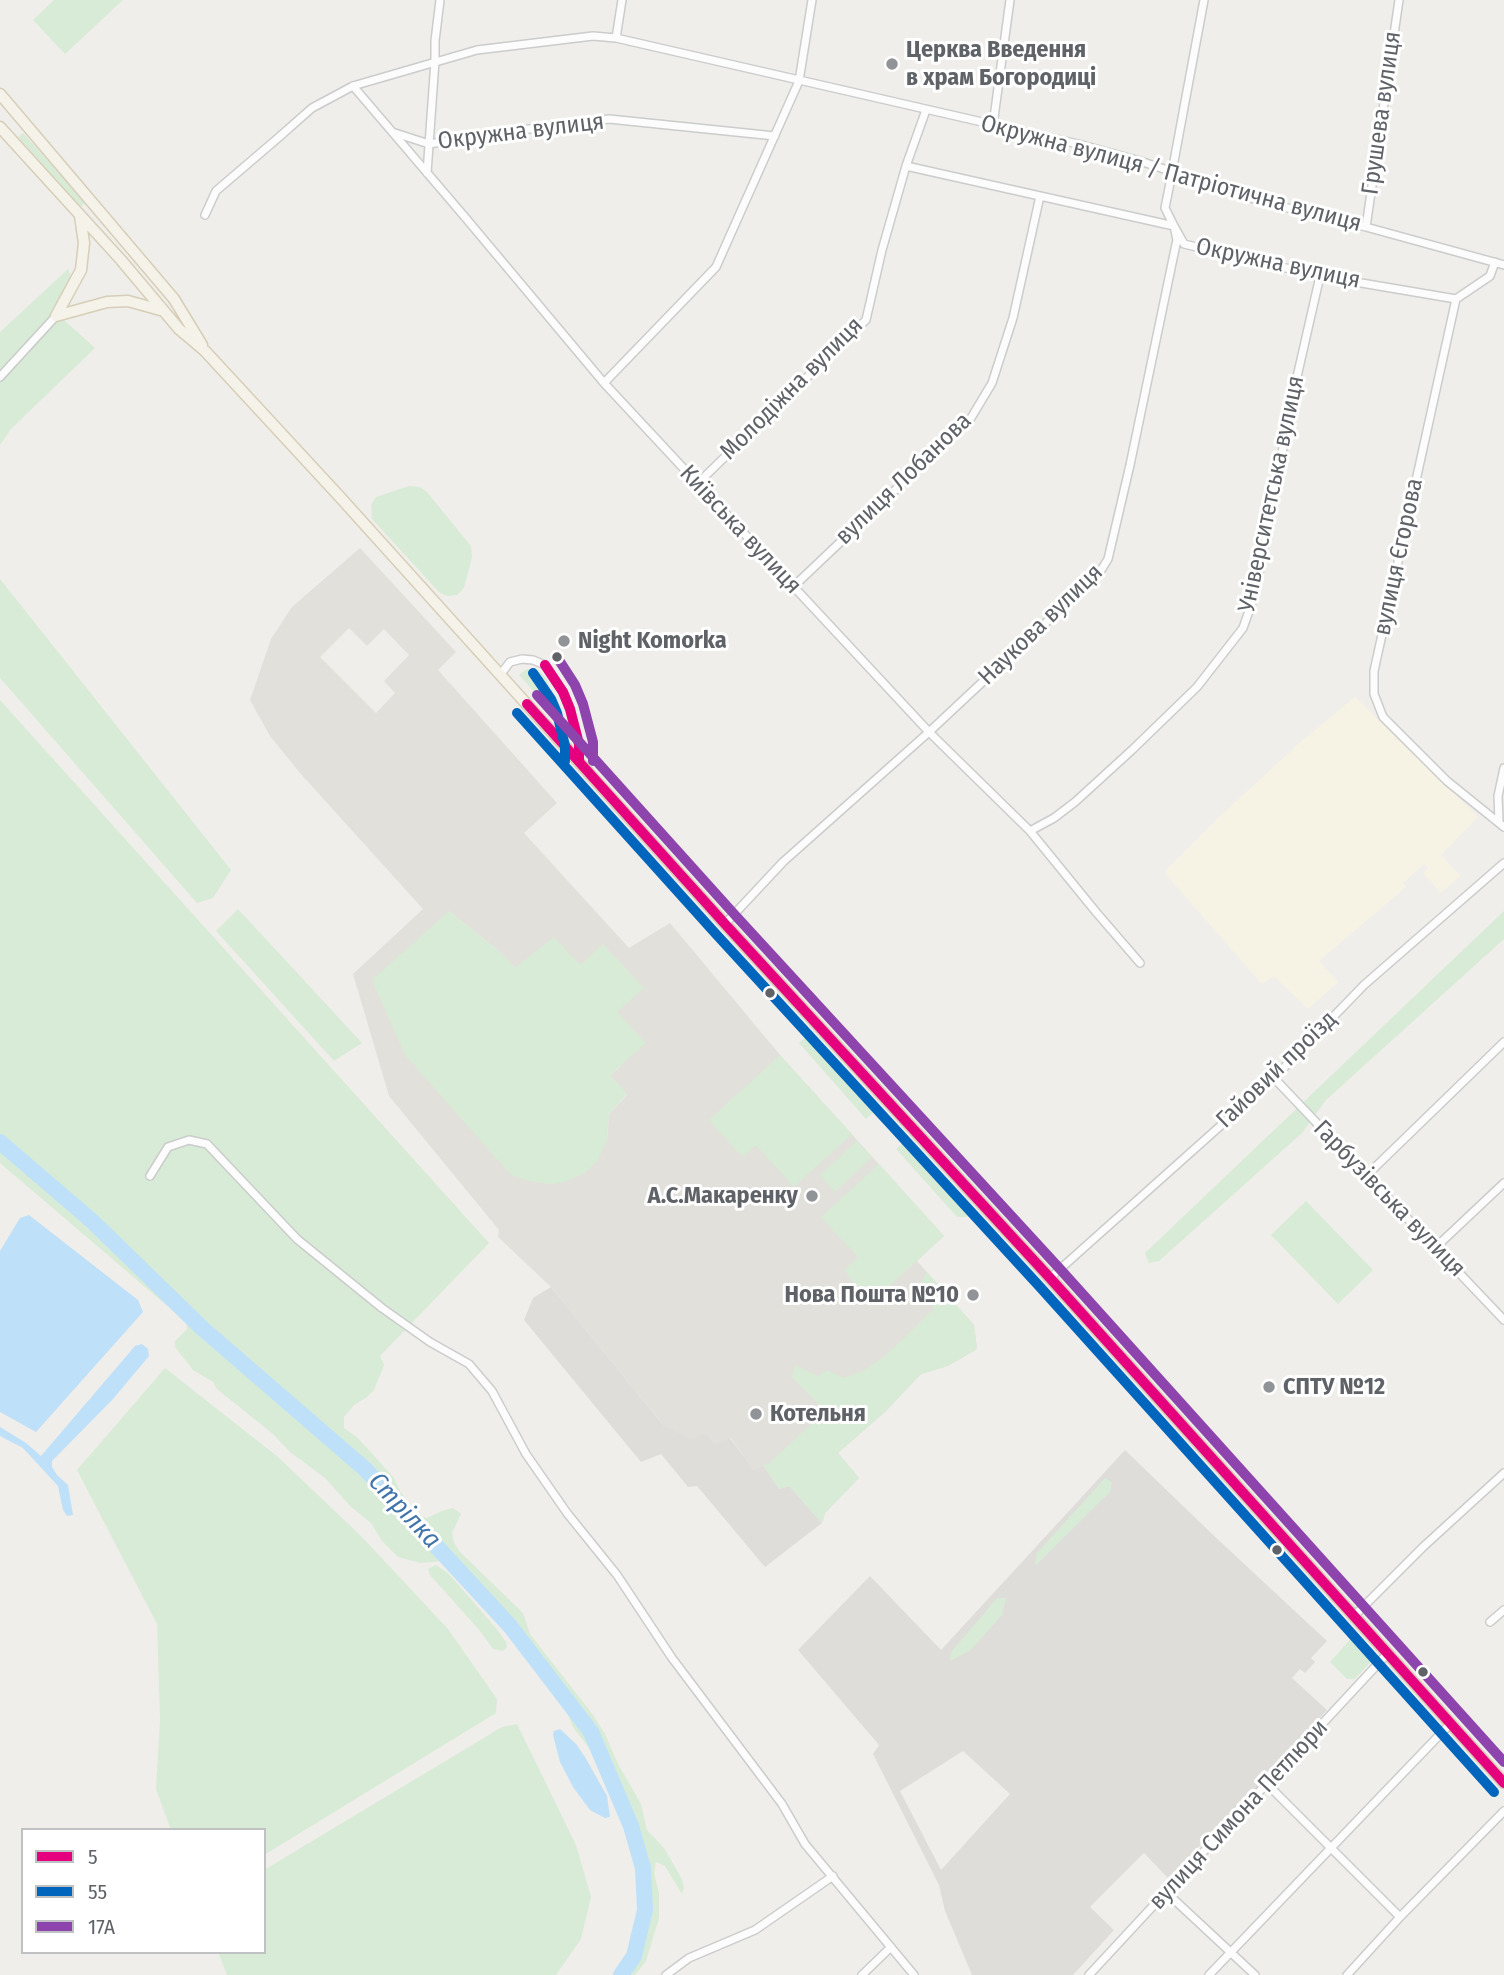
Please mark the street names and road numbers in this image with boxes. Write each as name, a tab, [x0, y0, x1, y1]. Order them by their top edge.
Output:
street label: Грушева вулиця	[1356, 29, 1408, 197]
street label: Окружна вулиця	[436, 108, 606, 156]
street label: Окружна вулиця / Патріотична вулиця	[978, 109, 1364, 239]
street label: Окружна вулиця	[1193, 233, 1363, 295]
street label: Молодіжна вулиця	[715, 312, 869, 466]
street label: Університетська вулиця	[1233, 373, 1311, 615]
street label: вулиця Лобанова	[830, 407, 978, 551]
street label: Київська вулиця	[673, 460, 807, 600]
street label: вулиця Єгорова	[1368, 476, 1430, 638]
street label: Наукова вулиця	[973, 559, 1109, 691]
street label: Гайовий проїзд	[1211, 1005, 1343, 1135]
street label: Гарбузівська вулиця	[1307, 1115, 1471, 1283]
street label: вулиця Симона Петлюри	[1143, 1714, 1335, 1916]

